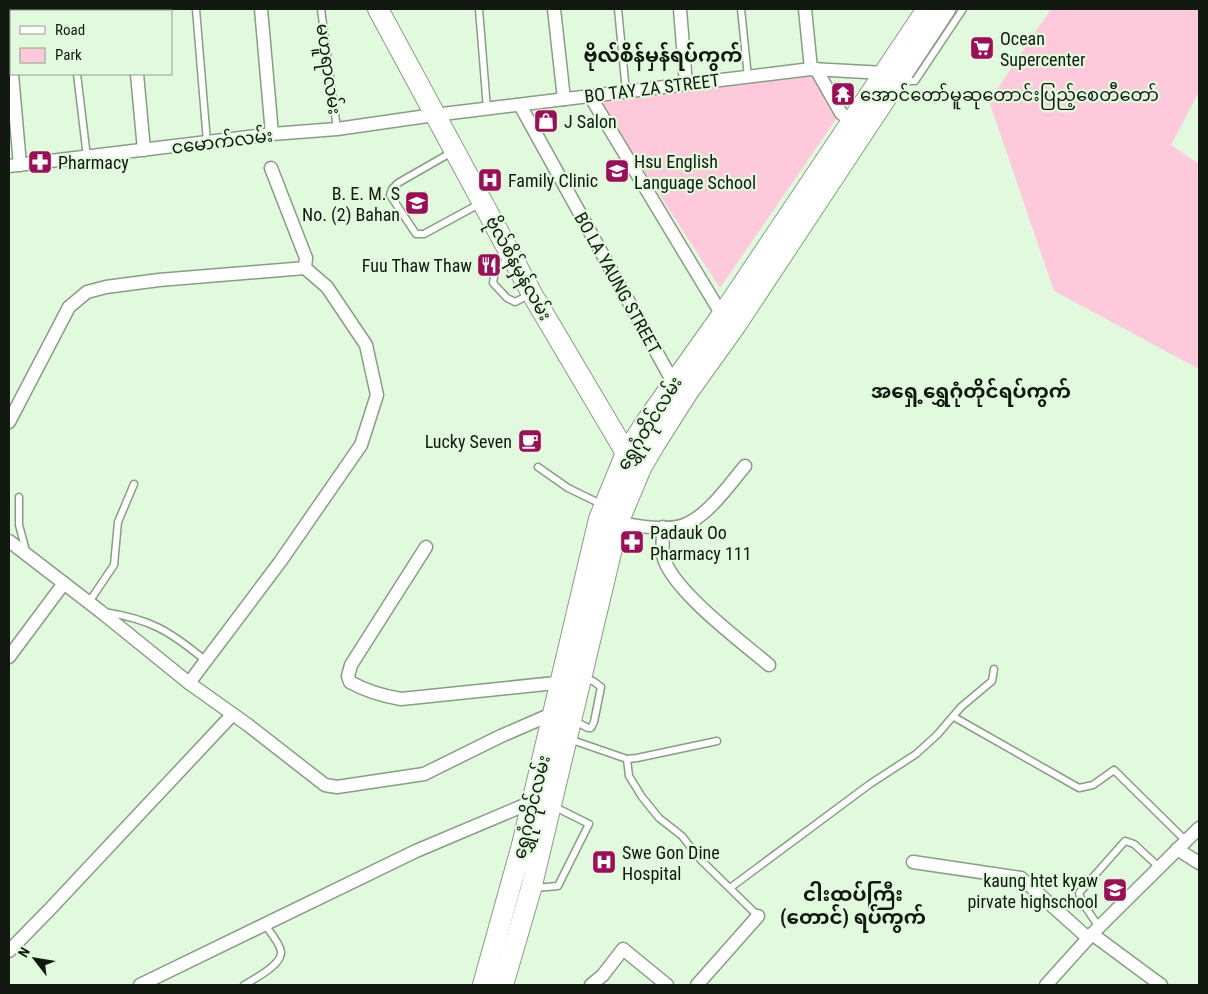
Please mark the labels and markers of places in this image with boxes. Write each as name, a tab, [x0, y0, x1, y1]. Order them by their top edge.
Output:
place label: Ocean Supercenter	[1000, 28, 1086, 70]
supermarket icon: Ocean Supercenter	[969, 35, 995, 61]
temple icon: အောင်တော်မူဆုတောင်းပြည့်စေတီတော်	[830, 81, 856, 107]
place label: အောင်တော်မူဆုတောင်းပြည့်စေတီတော်	[860, 81, 1159, 110]
shop icon: J Salon	[533, 108, 559, 134]
place label: J Salon	[564, 111, 617, 132]
pharmacy icon: Pharmacy	[27, 149, 53, 175]
place label: Hsu English Language School	[634, 151, 756, 193]
place label: Pharmacy	[58, 152, 129, 173]
school or university icon: Hsu English Language School	[604, 158, 630, 184]
hospital icon: Family Clinic	[477, 167, 503, 193]
place label: Family Clinic	[508, 170, 598, 191]
place label: B. E. M. S No. (2) Bahan	[302, 183, 400, 226]
school or university icon: B. E. M. S No. (2) Bahan	[404, 190, 430, 216]
restaurant icon: Fuu Thaw Thaw	[476, 252, 502, 278]
place label: Fuu Thaw Thaw	[362, 255, 472, 276]
cafe icon: Lucky Seven	[517, 428, 543, 454]
place label: Lucky Seven	[425, 431, 512, 452]
place label: Padauk Oo Pharmacy 111	[650, 522, 752, 564]
pharmacy icon: Padauk Oo Pharmacy 111	[619, 529, 645, 555]
place label: Swe Gon Dine Hospital	[622, 842, 720, 884]
hospital icon: Swe Gon Dine Hospital	[591, 849, 617, 875]
place label: kaung htet kyaw pirvate highschool	[967, 870, 1098, 912]
school or university icon: kaung htet kyaw pirvate highschool	[1102, 877, 1128, 903]

